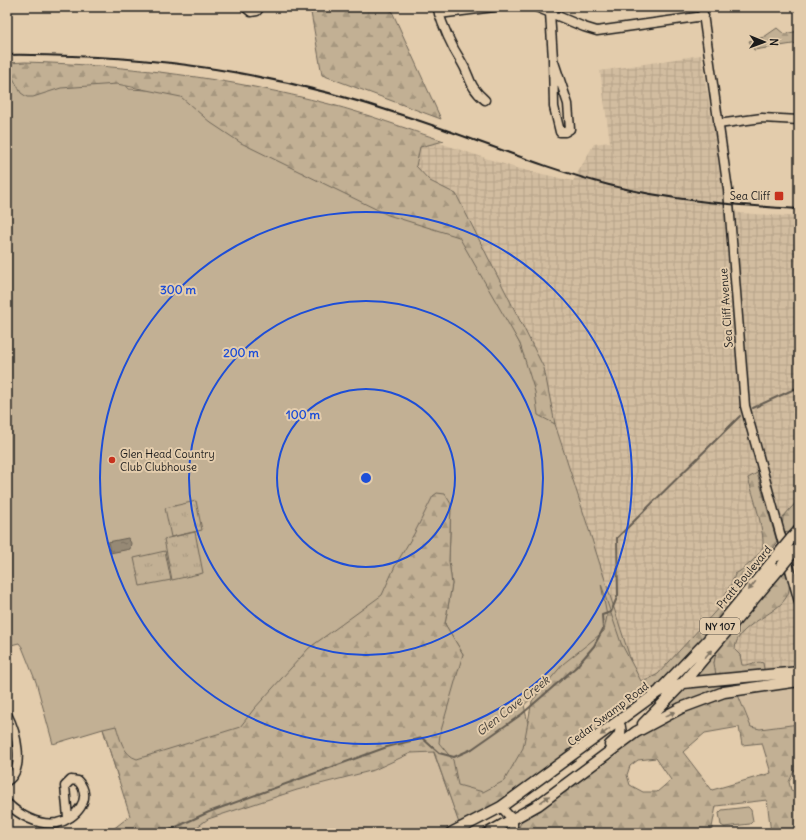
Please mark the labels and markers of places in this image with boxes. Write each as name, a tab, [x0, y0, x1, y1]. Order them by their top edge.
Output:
place label: Sea Cliff	[730, 189, 770, 203]
marker: Sea Cliff	[773, 190, 785, 202]
place label: Glen Head Country Club Clubhouse	[120, 447, 215, 474]
marker: Glen Head Country Club Clubhouse	[107, 455, 117, 465]
centre of rings	[359, 471, 373, 485]

